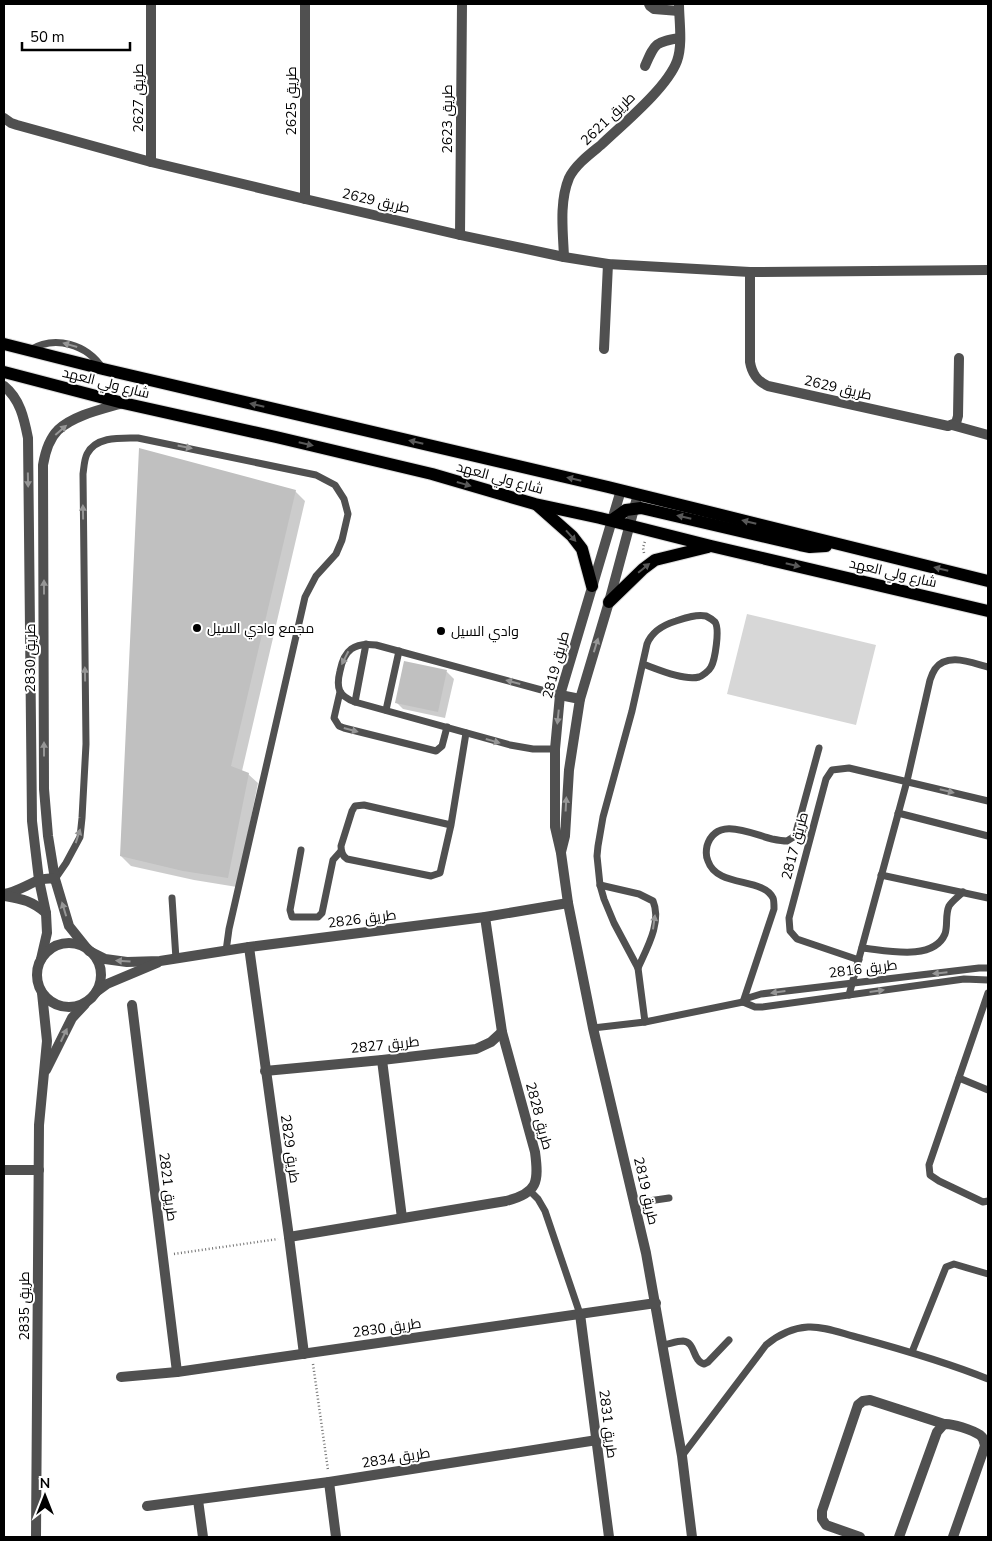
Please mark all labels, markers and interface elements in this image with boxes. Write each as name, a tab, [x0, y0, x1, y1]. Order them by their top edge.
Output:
scale bar	[22, 20, 130, 52]
text: 50 m	[30, 27, 65, 47]
street label: طريق 2627	[129, 63, 148, 133]
street label: طريق 2625	[282, 66, 301, 136]
street label: طريق 2623	[438, 84, 457, 154]
street label: طريق 2621	[577, 88, 639, 150]
street label: طريق 2629	[340, 184, 412, 218]
one-way arrow	[62, 341, 77, 349]
street label: شارع ولي العهد	[60, 363, 152, 405]
street label: طريق 2629	[802, 371, 874, 405]
one-way arrow	[250, 401, 265, 409]
one-way arrow	[55, 424, 67, 436]
one-way arrow	[408, 438, 423, 446]
one-way arrow	[299, 440, 314, 448]
one-way arrow	[177, 443, 192, 451]
street label: شارع ولي العهد	[454, 457, 546, 501]
one-way arrow	[24, 472, 32, 488]
one-way arrow	[566, 475, 581, 483]
one-way arrow	[457, 480, 472, 488]
one-way arrow	[79, 504, 87, 520]
one-way arrow	[676, 513, 691, 521]
one-way arrow	[742, 518, 757, 526]
one-way arrow	[565, 530, 577, 542]
street label: شارع ولي العهد	[847, 554, 939, 594]
one-way arrow	[785, 561, 800, 569]
one-way arrow	[637, 563, 650, 574]
one-way arrow	[933, 565, 948, 573]
one-way arrow	[40, 578, 48, 594]
place label: مجمع وادي السيل	[207, 619, 314, 640]
marker: مجمع وادي السيل	[191, 622, 203, 634]
place label: وادي السيل	[451, 622, 519, 643]
street label: طريق 2830	[21, 623, 40, 693]
marker: وادي السيل	[435, 625, 447, 637]
street label: طريق 2819	[538, 629, 574, 701]
one-way arrow	[592, 638, 600, 653]
one-way arrow	[341, 651, 349, 665]
one-way arrow	[81, 666, 89, 682]
one-way arrow	[506, 677, 521, 685]
one-way arrow	[554, 709, 562, 725]
one-way arrow	[343, 726, 359, 734]
one-way arrow	[486, 737, 501, 745]
one-way arrow	[40, 741, 48, 757]
one-way arrow	[940, 787, 955, 795]
one-way arrow	[563, 796, 571, 812]
street label: طريق 2817	[777, 810, 813, 882]
one-way arrow	[75, 828, 83, 843]
one-way arrow	[60, 902, 68, 917]
street label: طريق 2826	[326, 905, 398, 933]
one-way arrow	[650, 914, 658, 930]
street label: طريق 2816	[827, 955, 899, 983]
one-way arrow	[115, 957, 131, 965]
one-way arrow	[931, 969, 947, 977]
one-way arrow	[869, 987, 885, 995]
one-way arrow	[770, 988, 786, 996]
one-way arrow	[60, 1028, 68, 1042]
street label: طريق 2827	[350, 1032, 420, 1058]
street label: طريق 2828	[521, 1080, 557, 1152]
street label: طريق 2829	[276, 1113, 304, 1185]
street label: طريق 2821	[154, 1151, 182, 1223]
street label: طريق 2819	[629, 1155, 663, 1227]
street label: طريق 2835	[15, 1271, 34, 1341]
street label: طريق 2830	[351, 1314, 423, 1342]
street label: طريق 2831	[594, 1388, 622, 1460]
street label: طريق 2834	[360, 1443, 432, 1473]
north arrow	[20, 1471, 70, 1521]
text: N	[40, 1474, 50, 1493]

